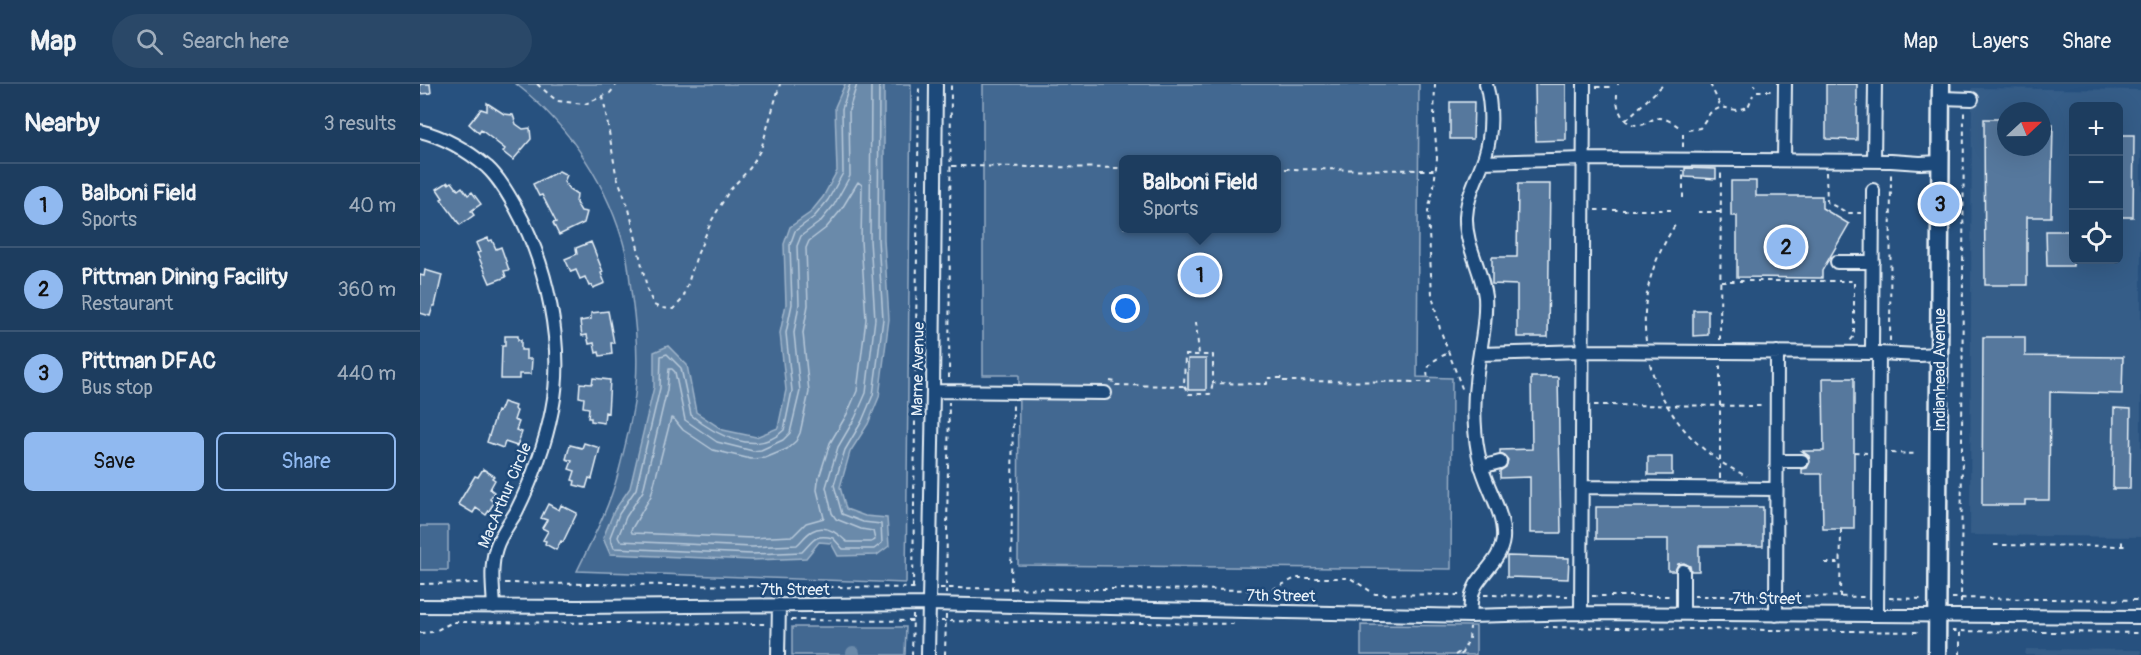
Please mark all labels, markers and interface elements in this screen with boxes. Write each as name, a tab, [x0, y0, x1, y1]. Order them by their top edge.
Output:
search box	[112, 14, 532, 68]
text: Map	[30, 24, 76, 59]
icon: search	[133, 25, 166, 58]
text: Search here	[181, 27, 289, 55]
text: Map	[1903, 28, 1938, 55]
text: Layers	[1971, 28, 2029, 55]
text: Share	[2062, 28, 2111, 55]
north arrow	[1997, 102, 2051, 156]
map controls	[2069, 102, 2123, 264]
button: +	[2069, 102, 2123, 156]
text: Nearby	[24, 107, 100, 139]
text: 3 results	[324, 111, 396, 136]
popup	[1119, 155, 1281, 233]
button: −	[2069, 156, 2123, 210]
text: Balboni Field	[1142, 168, 1258, 196]
text: Balboni Field	[81, 179, 196, 207]
pin: 3	[1920, 182, 1960, 226]
text: 1	[40, 193, 47, 218]
text: 40 m	[349, 193, 396, 218]
text: Sports	[1142, 196, 1198, 221]
text: Sports	[81, 207, 137, 232]
button: locate	[2069, 210, 2123, 264]
pin: 2	[1766, 224, 1806, 270]
pin: 1	[1180, 252, 1220, 297]
text: Pittman Dining Facility	[81, 263, 288, 291]
text: 2	[38, 277, 49, 302]
text: 360 m	[337, 277, 396, 302]
text: Restaurant	[81, 291, 173, 316]
your location	[1111, 294, 1140, 323]
street label: Indianhead Avenue	[1930, 308, 1950, 432]
street label: Marne Avenue	[907, 322, 929, 416]
text: Pittman DFAC	[81, 347, 216, 375]
text: 3	[38, 361, 49, 386]
text: 440 m	[337, 361, 396, 386]
text: Bus stop	[81, 375, 153, 400]
button: Save	[24, 432, 204, 491]
button: Share	[216, 432, 396, 491]
street label: MacArthur Circle	[474, 440, 536, 551]
street label: 7th Street	[760, 580, 830, 600]
street label: 7th Street	[1246, 585, 1316, 607]
street label: 7th Street	[1732, 589, 1802, 609]

